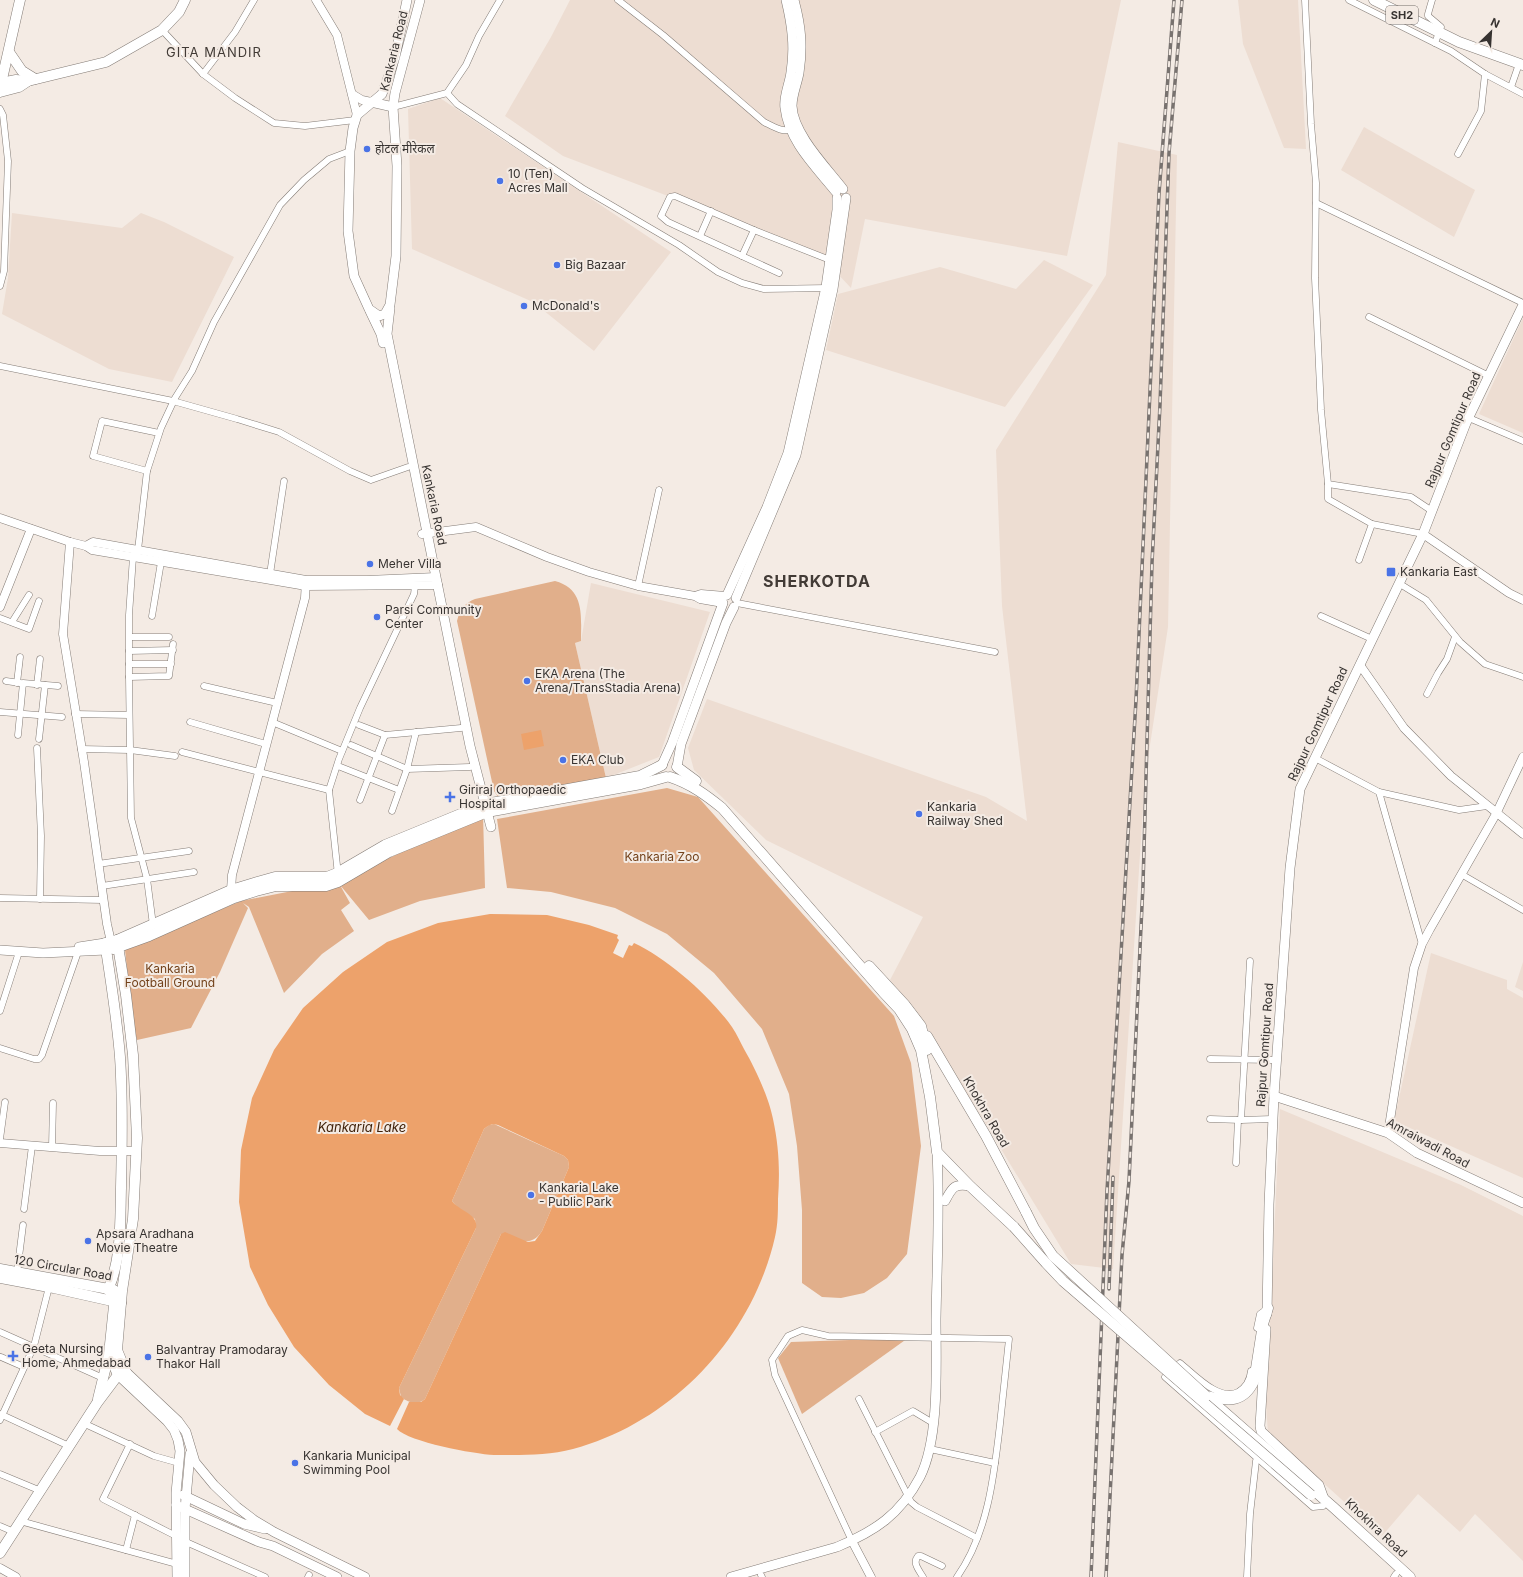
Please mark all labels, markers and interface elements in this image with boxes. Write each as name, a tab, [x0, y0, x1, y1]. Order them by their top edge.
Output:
road number: SH2	[1386, 6, 1418, 24]
street label: Kankaria Road	[376, 9, 411, 92]
north arrow	[1471, 12, 1511, 52]
text: N	[1488, 15, 1502, 31]
district label: GITA MANDIR	[166, 44, 262, 60]
place label: होटल मीरेकल	[375, 141, 435, 156]
marker: होटल मीरेकल	[362, 144, 372, 154]
place label: 10 (Ten) Acres Mall	[508, 166, 568, 195]
marker: 10 (Ten) Acres Mall	[495, 176, 505, 186]
place label: Big Bazaar	[565, 257, 626, 272]
marker: Big Bazaar	[552, 260, 562, 270]
place label: McDonald's	[532, 298, 600, 313]
marker: McDonald's	[519, 301, 529, 311]
street label: Rajpur Gomtipur Road	[1421, 370, 1484, 490]
street label: Kankaria Road	[419, 463, 450, 547]
place label: Meher Villa	[378, 556, 442, 571]
marker: Meher Villa	[365, 559, 375, 569]
place label: Kankaria East	[1400, 564, 1477, 579]
marker: Kankaria East	[1385, 566, 1397, 578]
district label: SHERKOTDA	[763, 571, 871, 591]
place label: Parsi Community Center	[385, 602, 482, 631]
marker: Parsi Community Center	[372, 612, 382, 622]
street label: Rajpur Gomtipur Road	[1284, 664, 1351, 783]
place label: EKA Arena (The Arena/TransStadia Arena)	[535, 666, 681, 695]
marker: EKA Arena (The Arena/TransStadia Arena)	[522, 676, 532, 686]
place label: EKA Club	[571, 752, 624, 767]
marker: EKA Club	[558, 755, 568, 765]
place label: Giriraj Orthopaedic Hospital	[459, 782, 567, 811]
marker: Giriraj Orthopaedic Hospital	[444, 791, 456, 803]
place label: Kankaria Railway Shed	[927, 799, 1003, 828]
marker: Kankaria Railway Shed	[914, 809, 924, 819]
park label: Kankaria Zoo	[625, 849, 699, 864]
park label: Kankaria Football Ground	[125, 961, 215, 990]
street label: Rajpur Gomtipur Road	[1253, 982, 1276, 1108]
street label: Khokhra Road	[960, 1074, 1013, 1150]
street label: Amraiwadi Road	[1384, 1114, 1472, 1171]
water label: Kankaria Lake	[318, 1119, 406, 1135]
place label: Kankaria Lake - Public Park	[539, 1180, 619, 1209]
marker: Kankaria Lake - Public Park	[526, 1190, 536, 1200]
place label: Apsara Aradhana Movie Theatre	[96, 1226, 194, 1255]
marker: Apsara Aradhana Movie Theatre	[83, 1236, 93, 1246]
street label: 120 Circular Road	[13, 1251, 113, 1284]
place label: Geeta Nursing Home, Ahmedabad	[22, 1341, 131, 1370]
place label: Balvantray Pramodaray Thakor Hall	[156, 1342, 288, 1371]
marker: Geeta Nursing Home, Ahmedabad	[7, 1350, 19, 1362]
marker: Balvantray Pramodaray Thakor Hall	[143, 1352, 153, 1362]
place label: Kankaria Municipal Swimming Pool	[303, 1448, 411, 1477]
marker: Kankaria Municipal Swimming Pool	[290, 1458, 300, 1468]
street label: Khokhra Road	[1342, 1495, 1411, 1560]

